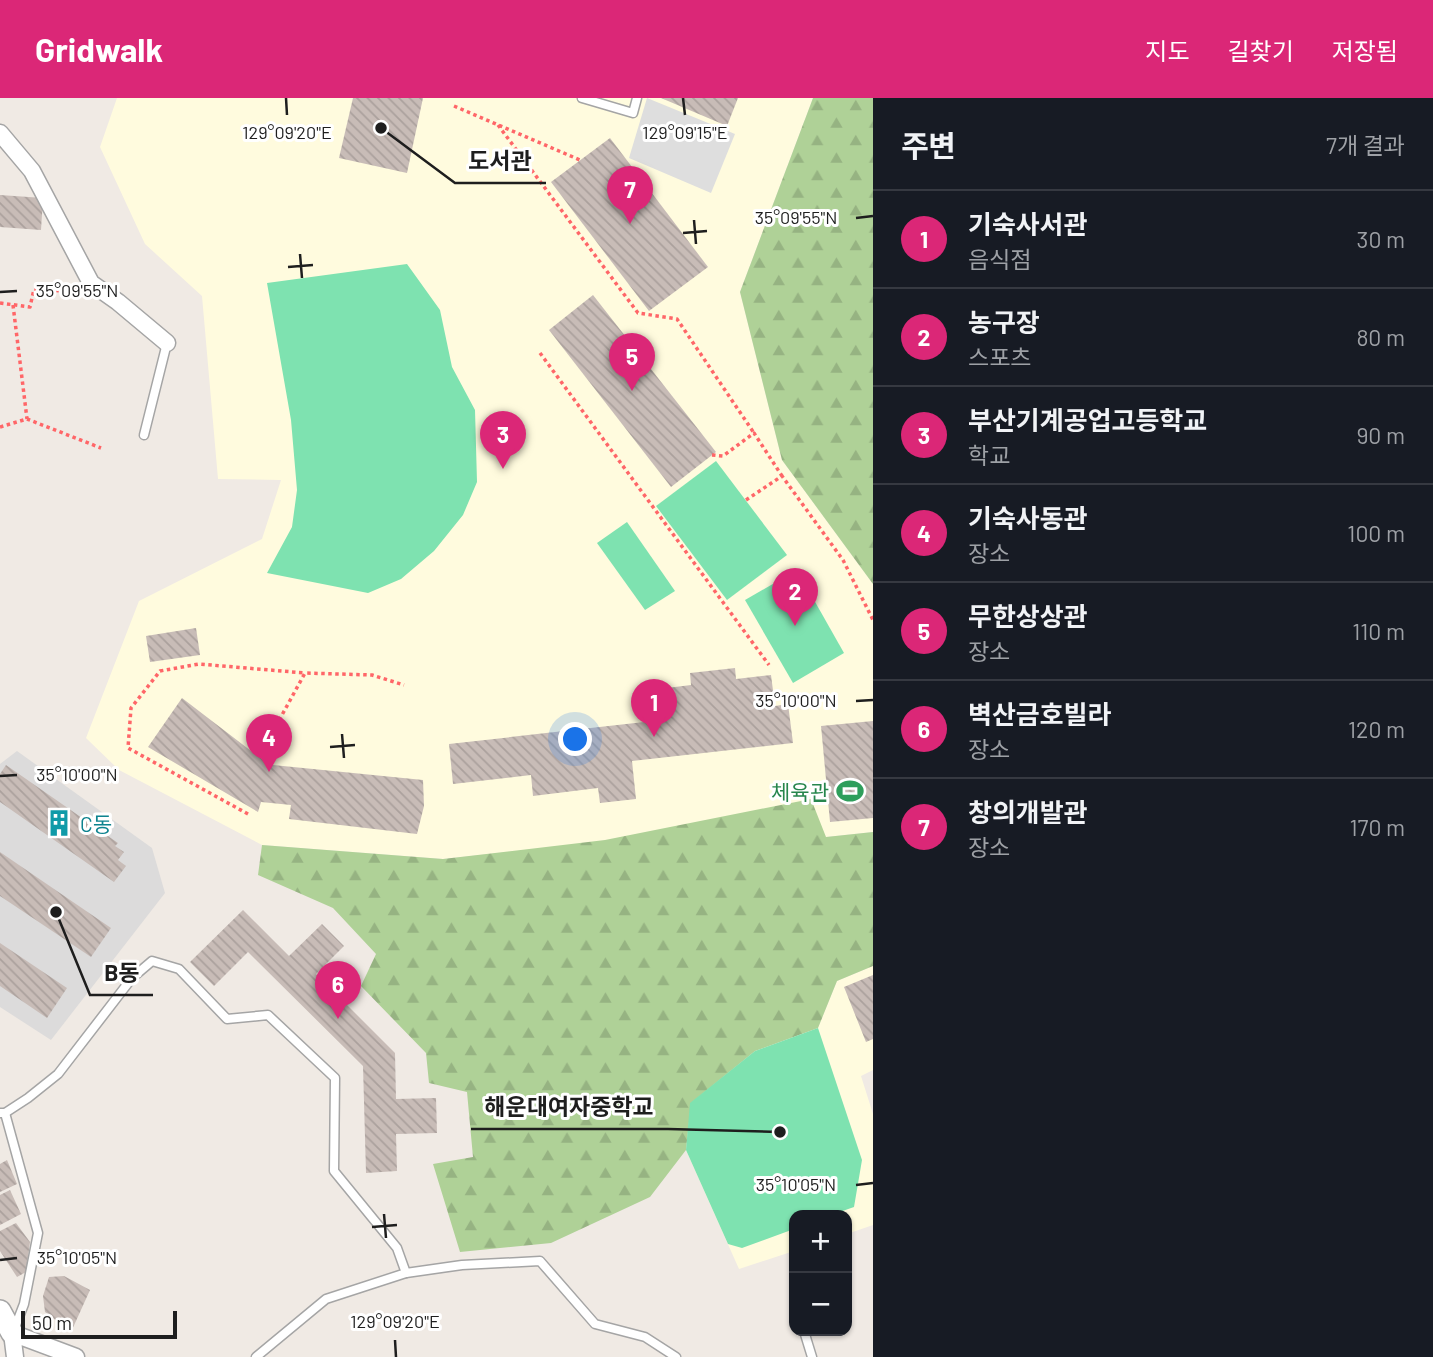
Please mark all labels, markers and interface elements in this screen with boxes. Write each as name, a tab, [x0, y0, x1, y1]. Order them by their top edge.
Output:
text: Gridwalk	[35, 29, 163, 69]
text: 지도	[1145, 36, 1190, 65]
text: 길찾기	[1228, 36, 1294, 65]
text: 저장됨	[1332, 36, 1398, 65]
text: 129°09'20"E	[242, 121, 332, 143]
text: 129°09'15"E	[642, 121, 728, 143]
text: 주변	[901, 127, 956, 163]
text: 7개 결과	[1326, 131, 1405, 159]
callout: 도서관	[455, 139, 546, 183]
text: 도서관	[468, 146, 532, 174]
pin: 7	[607, 166, 653, 224]
text: 35°09'55"N	[755, 206, 837, 228]
text: 기숙사서관	[968, 208, 1088, 239]
text: 1	[920, 225, 928, 253]
text: 30 m	[1357, 225, 1405, 253]
text: 음식점	[968, 245, 1031, 273]
text: 35°09'55"N	[36, 279, 118, 301]
text: 농구장	[968, 306, 1040, 337]
text: 2	[918, 323, 930, 351]
text: 80 m	[1356, 323, 1405, 351]
pin: 5	[609, 333, 655, 391]
text: 스포츠	[968, 343, 1031, 371]
text: 부산기계공업고등학교	[968, 404, 1207, 435]
pin: 3	[480, 411, 526, 469]
text: 3	[918, 421, 930, 449]
text: 90 m	[1356, 421, 1405, 449]
text: 학교	[968, 441, 1010, 469]
text: 기숙사동관	[968, 502, 1088, 533]
text: 4	[917, 519, 931, 547]
text: 100 m	[1347, 519, 1405, 547]
text: 장소	[968, 539, 1010, 567]
pin: 2	[772, 568, 818, 626]
text: 무한상상관	[968, 600, 1088, 631]
text: 5	[918, 617, 930, 645]
text: 110 m	[1352, 617, 1405, 645]
text: 장소	[968, 637, 1010, 665]
pin: 1	[631, 679, 677, 737]
text: 35°10'00"N	[755, 689, 837, 711]
text: 벽산금호빌라	[968, 698, 1112, 729]
pin: 4	[246, 714, 292, 772]
text: 6	[918, 715, 930, 743]
text: 120 m	[1348, 715, 1405, 743]
your location	[558, 722, 592, 756]
text: 장소	[968, 735, 1010, 763]
text: 35°10'00"N	[36, 763, 118, 785]
sports icon: 체육관	[835, 776, 865, 806]
place label: 체육관	[771, 779, 829, 804]
text: 창의개발관	[968, 796, 1088, 827]
building icon: C동	[44, 808, 74, 838]
place label: C동	[80, 811, 112, 836]
text: 7	[918, 813, 930, 841]
text: 170 m	[1349, 813, 1405, 841]
text: 장소	[968, 833, 1010, 861]
callout: B동	[90, 951, 153, 995]
text: B동	[104, 958, 140, 986]
pin: 6	[315, 961, 361, 1019]
callout: 해운대여자중학교	[471, 1085, 668, 1129]
text: 해운대여자중학교	[484, 1092, 654, 1120]
text: 35°10'05"N	[756, 1173, 836, 1195]
map controls	[789, 1210, 852, 1336]
button: +	[789, 1210, 852, 1273]
text: 35°10'05"N	[37, 1246, 117, 1268]
button: −	[789, 1273, 852, 1336]
scale bar	[21, 1308, 177, 1340]
text: 129°09'20"E	[350, 1310, 440, 1332]
text: 50 m	[32, 1311, 72, 1334]

